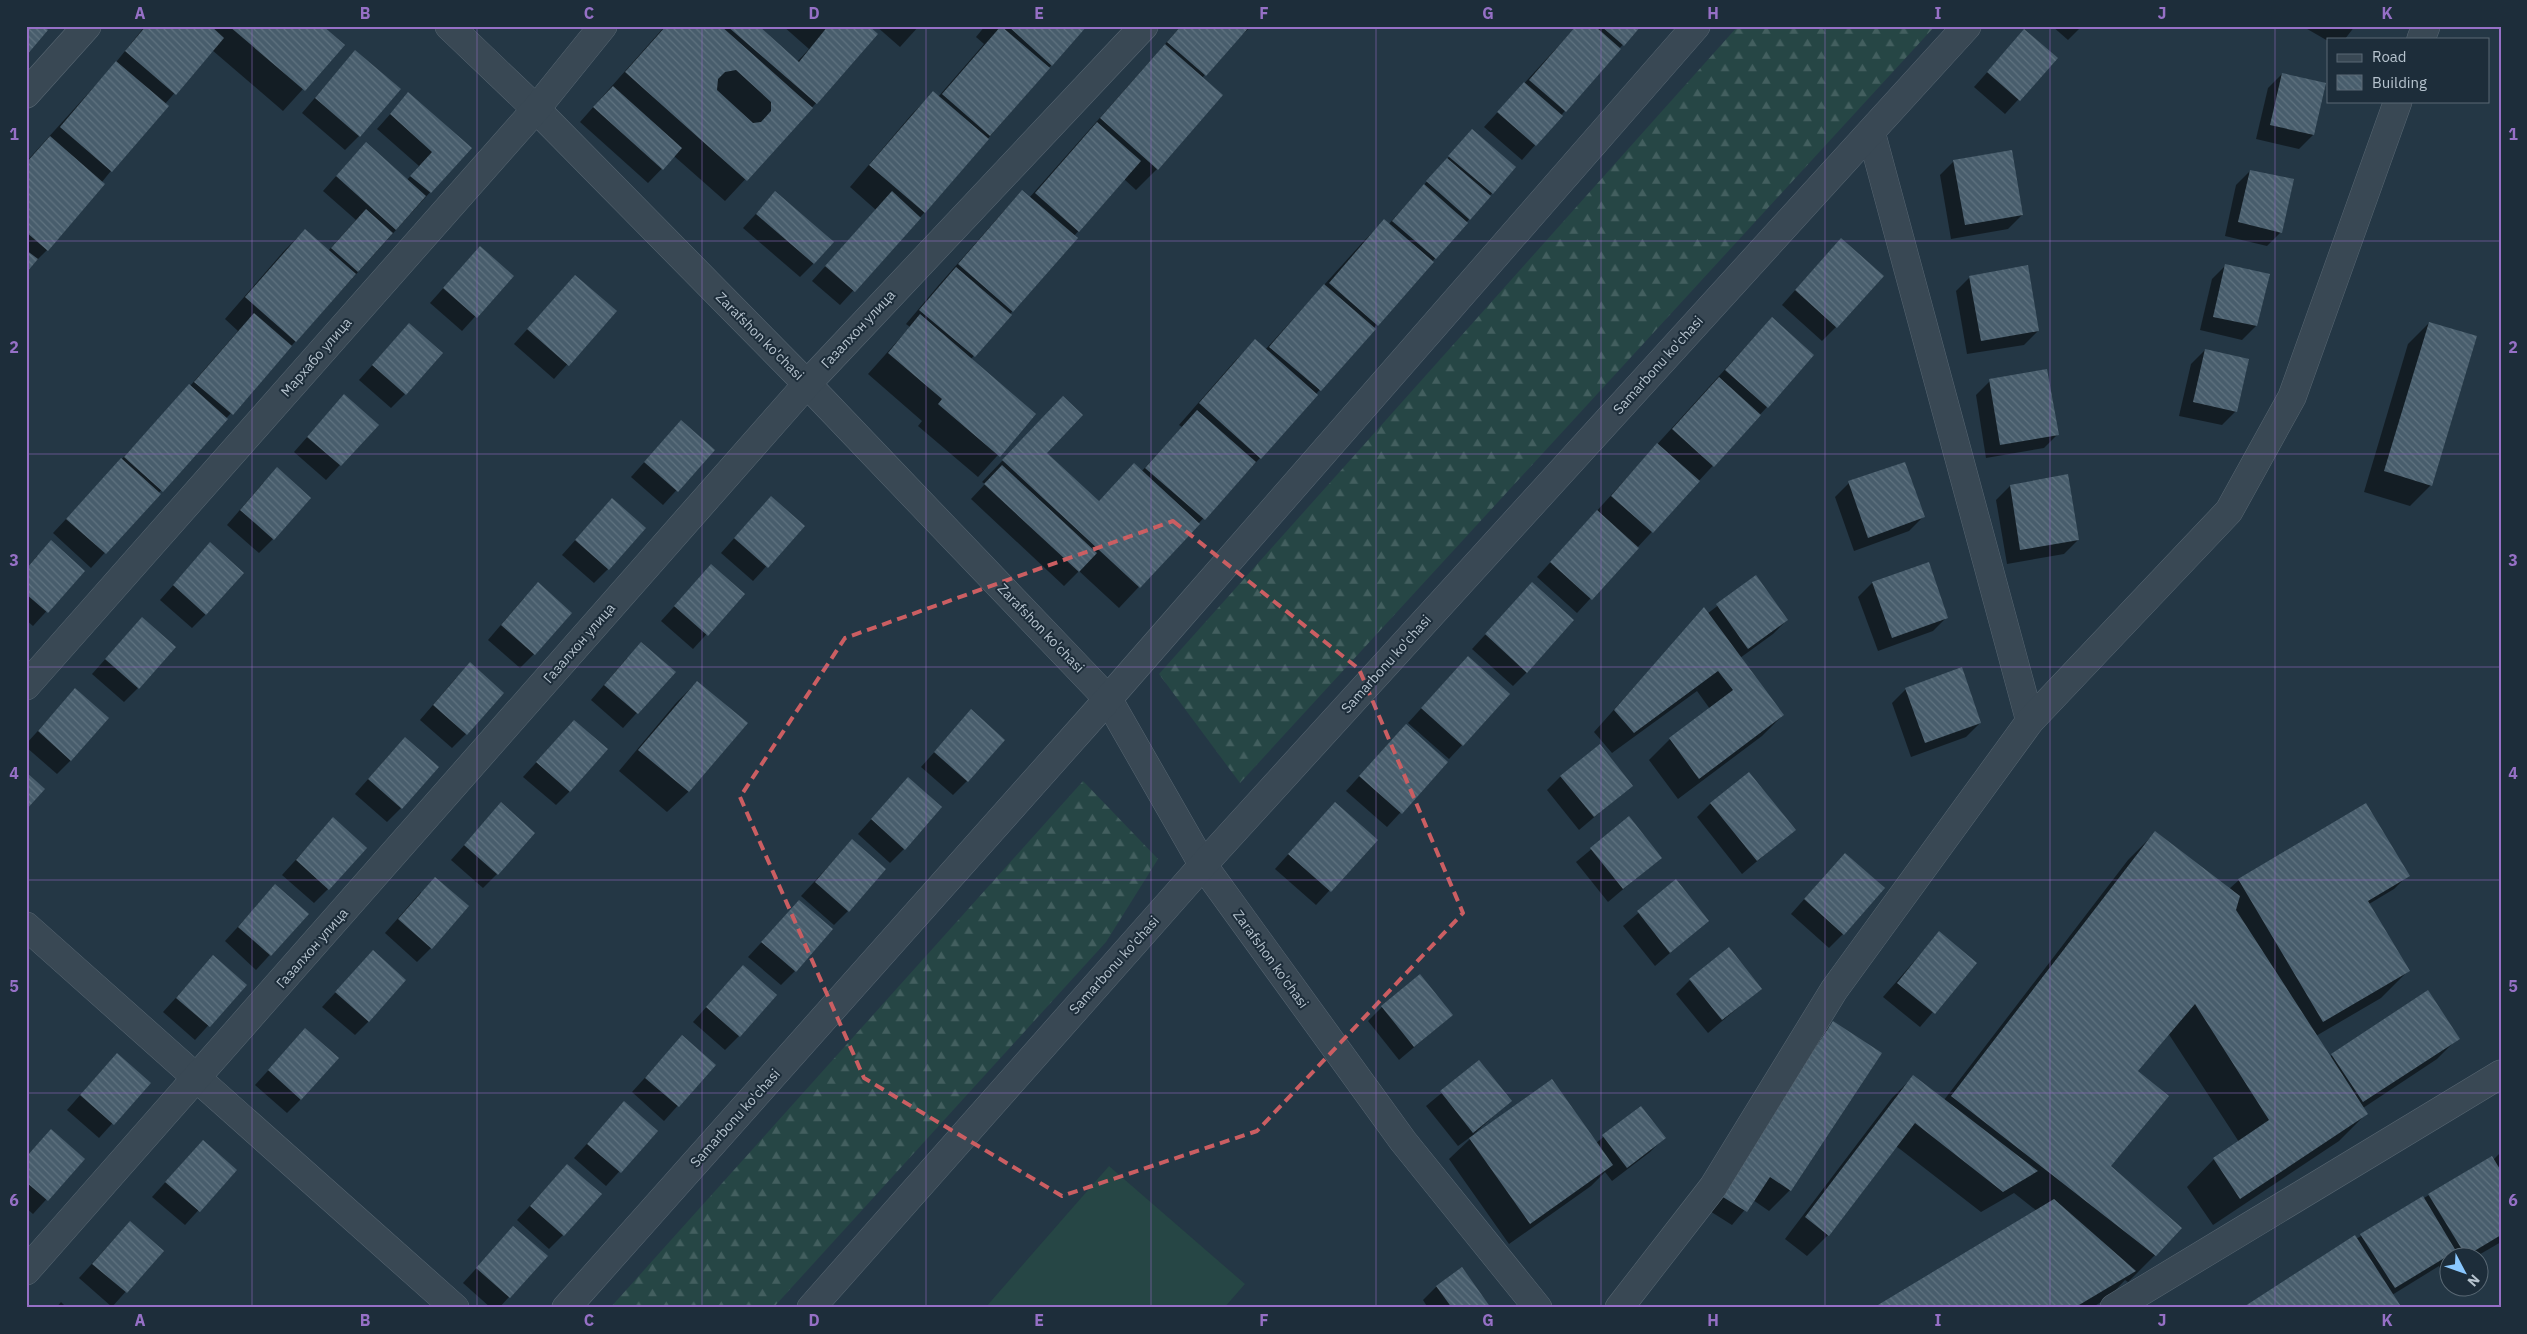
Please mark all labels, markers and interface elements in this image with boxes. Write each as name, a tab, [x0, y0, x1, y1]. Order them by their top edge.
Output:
text: A	[135, 3, 146, 23]
text: B	[360, 3, 371, 23]
text: C	[584, 3, 594, 23]
text: D	[808, 3, 820, 23]
text: E	[1034, 3, 1044, 23]
text: F	[1259, 3, 1269, 23]
text: G	[1482, 3, 1494, 23]
text: H	[1707, 3, 1719, 23]
text: I	[1935, 3, 1942, 23]
text: J	[2158, 3, 2166, 23]
text: K	[2381, 3, 2393, 23]
legend	[2327, 38, 2490, 102]
text: Road	[2372, 47, 2407, 66]
text: Building	[2372, 73, 2427, 92]
text: 1	[9, 124, 19, 144]
text: 1	[2508, 124, 2518, 144]
street label: Газалхон улица	[817, 286, 899, 372]
street label: Zarafshon ko'chasi	[712, 288, 808, 384]
street label: Samarbonu ko'chasi	[1609, 312, 1707, 418]
street label: Мархабо улица	[277, 313, 356, 400]
text: 2	[9, 337, 19, 357]
text: 2	[2508, 337, 2518, 357]
text: 3	[9, 550, 19, 570]
text: 3	[2508, 550, 2518, 570]
street label: Zarafshon ko'chasi	[994, 580, 1088, 676]
street label: Газалхон улица	[539, 599, 619, 687]
street label: Samarbonu ko'chasi	[1337, 611, 1435, 717]
text: 4	[9, 763, 19, 783]
text: 4	[2508, 763, 2518, 783]
street label: Газалхон улица	[272, 904, 352, 992]
street label: Zarafshon ko'chasi	[1229, 906, 1313, 1012]
street label: Samarbonu ko'chasi	[1065, 912, 1163, 1018]
text: 5	[9, 976, 19, 996]
text: 5	[2508, 976, 2518, 996]
street label: Samarbonu ko'chasi	[686, 1065, 784, 1171]
text: 6	[9, 1190, 19, 1210]
text: 6	[2508, 1190, 2518, 1210]
north arrow	[2440, 1246, 2490, 1296]
text: N	[2464, 1271, 2484, 1290]
text: A	[135, 1310, 146, 1330]
text: B	[360, 1310, 371, 1330]
text: C	[584, 1310, 594, 1330]
text: D	[808, 1310, 820, 1330]
text: E	[1034, 1310, 1044, 1330]
text: F	[1259, 1310, 1269, 1330]
text: G	[1482, 1310, 1494, 1330]
text: H	[1707, 1310, 1719, 1330]
text: I	[1935, 1310, 1942, 1330]
text: J	[2158, 1310, 2166, 1330]
text: K	[2381, 1310, 2393, 1330]

